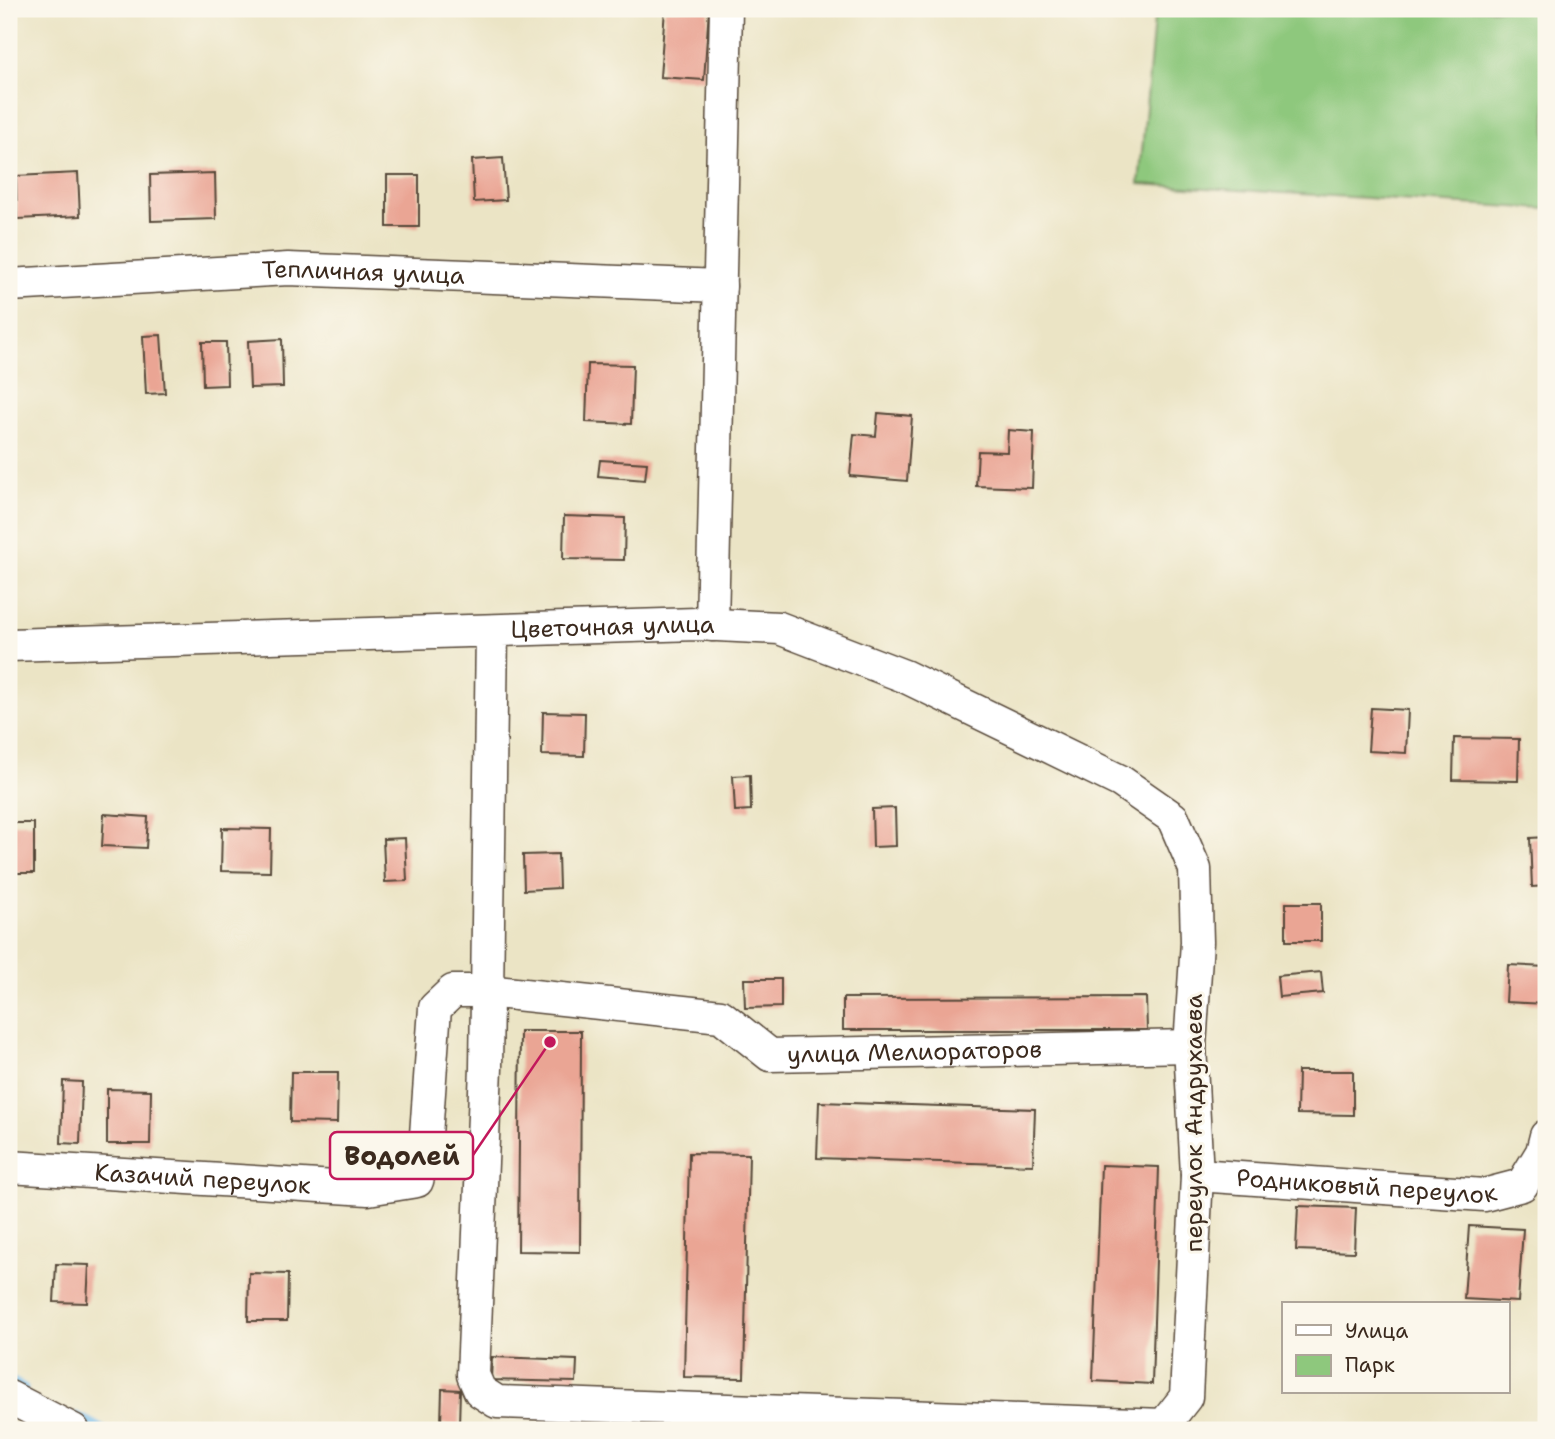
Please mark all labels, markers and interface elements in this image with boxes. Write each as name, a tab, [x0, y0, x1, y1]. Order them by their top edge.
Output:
street label: Тепличная улица	[261, 253, 466, 292]
street label: Цветочная улица	[510, 608, 716, 646]
street label: переулок Андрухаева	[1178, 994, 1210, 1252]
street label: улица Мелиораторов	[787, 1033, 1042, 1071]
callout: Водолей	[330, 1132, 473, 1179]
text: Водолей	[344, 1138, 460, 1173]
street label: Казачий переулок	[94, 1156, 312, 1201]
street label: Родниковый переулок	[1235, 1162, 1501, 1211]
legend	[1282, 1302, 1510, 1394]
text: Улица	[1345, 1317, 1408, 1345]
text: Парк	[1345, 1351, 1395, 1379]

